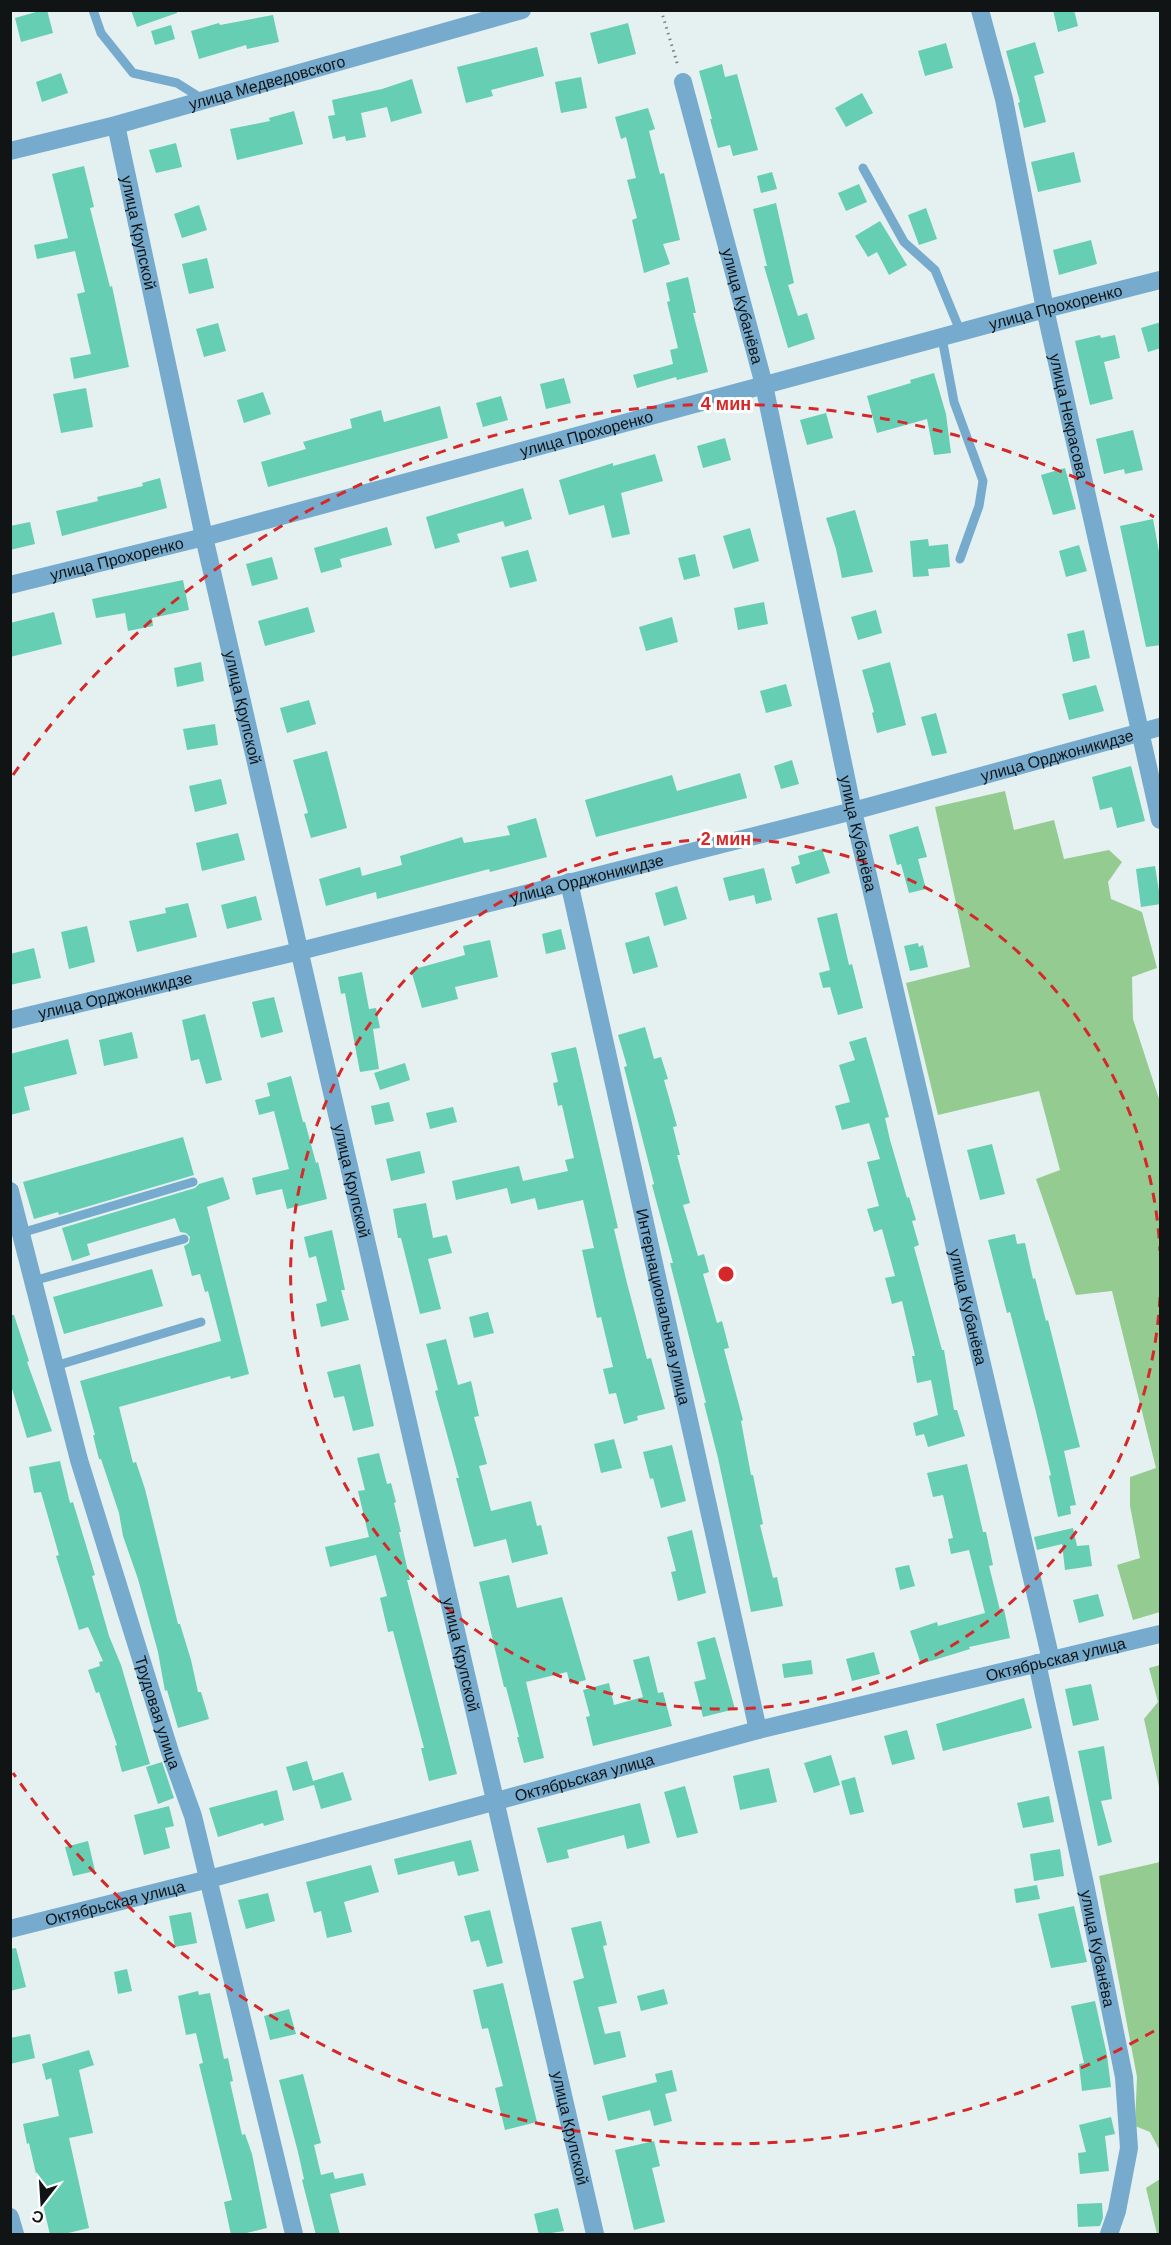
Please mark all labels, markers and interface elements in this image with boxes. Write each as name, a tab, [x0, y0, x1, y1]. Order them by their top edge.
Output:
street label: улица Медведовского	[187, 52, 347, 113]
street label: улица Крупской	[118, 174, 159, 291]
street label: улица Кубанёва	[719, 247, 766, 366]
street label: улица Прохоренко	[987, 282, 1124, 333]
street label: улица Некрасова	[1046, 352, 1091, 481]
text: 4 мин	[701, 394, 751, 414]
street label: улица Прохоренко	[518, 408, 655, 460]
street label: улица Прохоренко	[48, 534, 186, 584]
street label: улица Крупской	[221, 649, 264, 766]
street label: улица Орджоникидзе	[979, 727, 1135, 785]
street label: улица Кубанёва	[837, 774, 880, 893]
text: 2 мин	[701, 829, 751, 849]
street label: улица Орджоникидзе	[509, 851, 666, 906]
street label: улица Орджоникидзе	[37, 969, 194, 1022]
street label: улица Крупской	[331, 1122, 373, 1239]
street label: Интернациональная улица	[633, 1207, 693, 1406]
street label: улица Кубанёва	[946, 1247, 990, 1367]
centre of rings	[716, 1264, 736, 1284]
street label: улица Крупской	[440, 1596, 482, 1713]
street label: Октябрьская улица	[984, 1634, 1128, 1684]
street label: Трудовая улица	[132, 1654, 183, 1771]
street label: Октябрьская улица	[513, 1751, 656, 1805]
street label: Октябрьская улица	[43, 1877, 187, 1929]
street label: улица Кубанёва	[1077, 1889, 1118, 2009]
street label: улица Крупской	[549, 2070, 591, 2187]
north arrow	[12, 2173, 72, 2233]
text: С	[29, 2207, 46, 2227]

